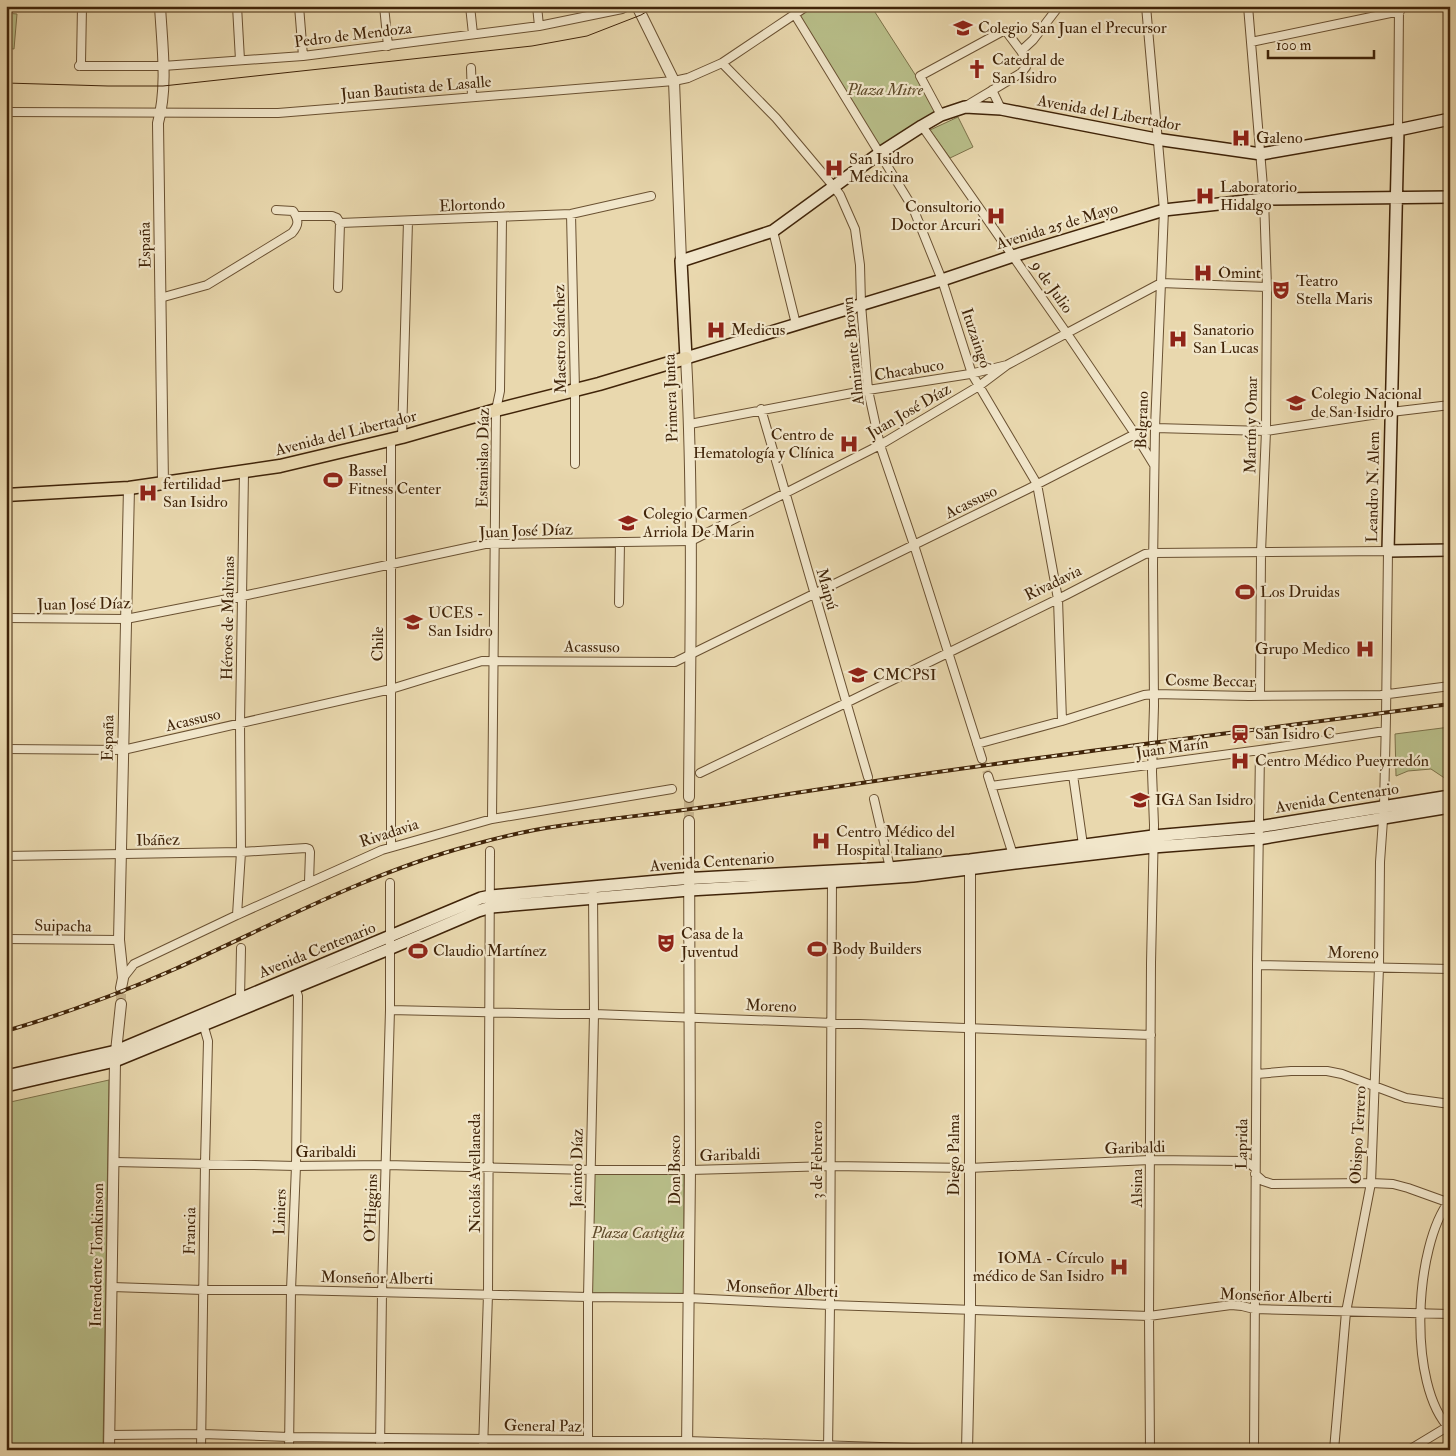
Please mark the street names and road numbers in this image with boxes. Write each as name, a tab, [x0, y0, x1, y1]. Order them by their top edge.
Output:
street label: Pedro de Mendoza	[293, 18, 413, 52]
street label: Juan Bautista de Lasalle	[339, 71, 492, 106]
street label: Avenida del Libertador	[1035, 90, 1182, 135]
street label: Elortondo	[439, 194, 506, 216]
street label: Avenida 25 de Mayo	[993, 198, 1121, 254]
street label: España	[135, 221, 156, 268]
street label: 9 de Julio	[1025, 256, 1078, 318]
street label: Maestro Sánchez	[549, 284, 571, 394]
street label: Almirante Brown	[837, 296, 869, 407]
street label: Ituzaingó	[956, 305, 996, 371]
street label: Primera Junta	[659, 353, 684, 443]
street label: Chacabuco	[873, 355, 945, 385]
street label: Martín y Omar	[1240, 376, 1262, 474]
street label: Juan José Díaz	[863, 379, 955, 444]
street label: Belgrano	[1131, 391, 1153, 449]
street label: Avenida del Libertador	[272, 406, 419, 460]
street label: Estanislao Díaz	[472, 408, 494, 508]
street label: Leandro N. Alem	[1362, 430, 1384, 543]
street label: Acassuso	[941, 481, 1001, 524]
street label: Juan José Díaz	[478, 519, 573, 544]
street label: Héroes de Malvinas	[217, 556, 239, 680]
street label: Rivadavia	[1021, 560, 1085, 605]
street label: Maipú	[811, 566, 842, 612]
street label: Juan José Díaz	[36, 593, 131, 616]
street label: Chile	[368, 626, 388, 662]
street label: Acassuso	[563, 636, 620, 657]
street label: Cosme Beccar	[1165, 670, 1255, 692]
street label: Acassuso	[163, 704, 223, 736]
street label: España	[98, 714, 119, 761]
street label: Juan Marín	[1133, 733, 1210, 764]
street label: Avenida Centenario	[1273, 778, 1400, 818]
street label: Rivadavia	[357, 814, 421, 852]
street label: Ibáñez	[136, 830, 180, 850]
street label: Avenida Centenario	[648, 848, 775, 876]
street label: Suipacha	[34, 916, 92, 938]
street label: Avenida Centenario	[255, 917, 379, 983]
street label: Moreno	[1327, 943, 1379, 963]
street label: Moreno	[745, 995, 797, 1017]
street label: Obispo Terrero	[1345, 1085, 1372, 1185]
street label: Nicolás Avellaneda	[465, 1113, 485, 1233]
street label: Diego Palma	[944, 1114, 964, 1196]
street label: Laprida	[1232, 1118, 1253, 1170]
street label: 3 de Febrero	[807, 1121, 827, 1199]
street label: Jacinto Díaz	[566, 1128, 589, 1209]
street label: Don Bosco	[665, 1135, 685, 1205]
street label: Garibaldi	[1104, 1137, 1166, 1159]
street label: Garibaldi	[296, 1142, 356, 1162]
street label: Garibaldi	[699, 1144, 761, 1166]
street label: Alsina	[1127, 1168, 1147, 1208]
street label: O'Higgins	[360, 1174, 382, 1242]
street label: Intendente Tomkinson	[86, 1183, 108, 1327]
street label: Liniers	[269, 1188, 291, 1236]
street label: Francia	[180, 1207, 200, 1255]
street label: Monseñor Alberti	[320, 1267, 434, 1289]
street label: Monseñor Alberti	[725, 1276, 839, 1302]
street label: Monseñor Alberti	[1219, 1284, 1333, 1308]
street label: General Paz	[504, 1415, 583, 1437]

